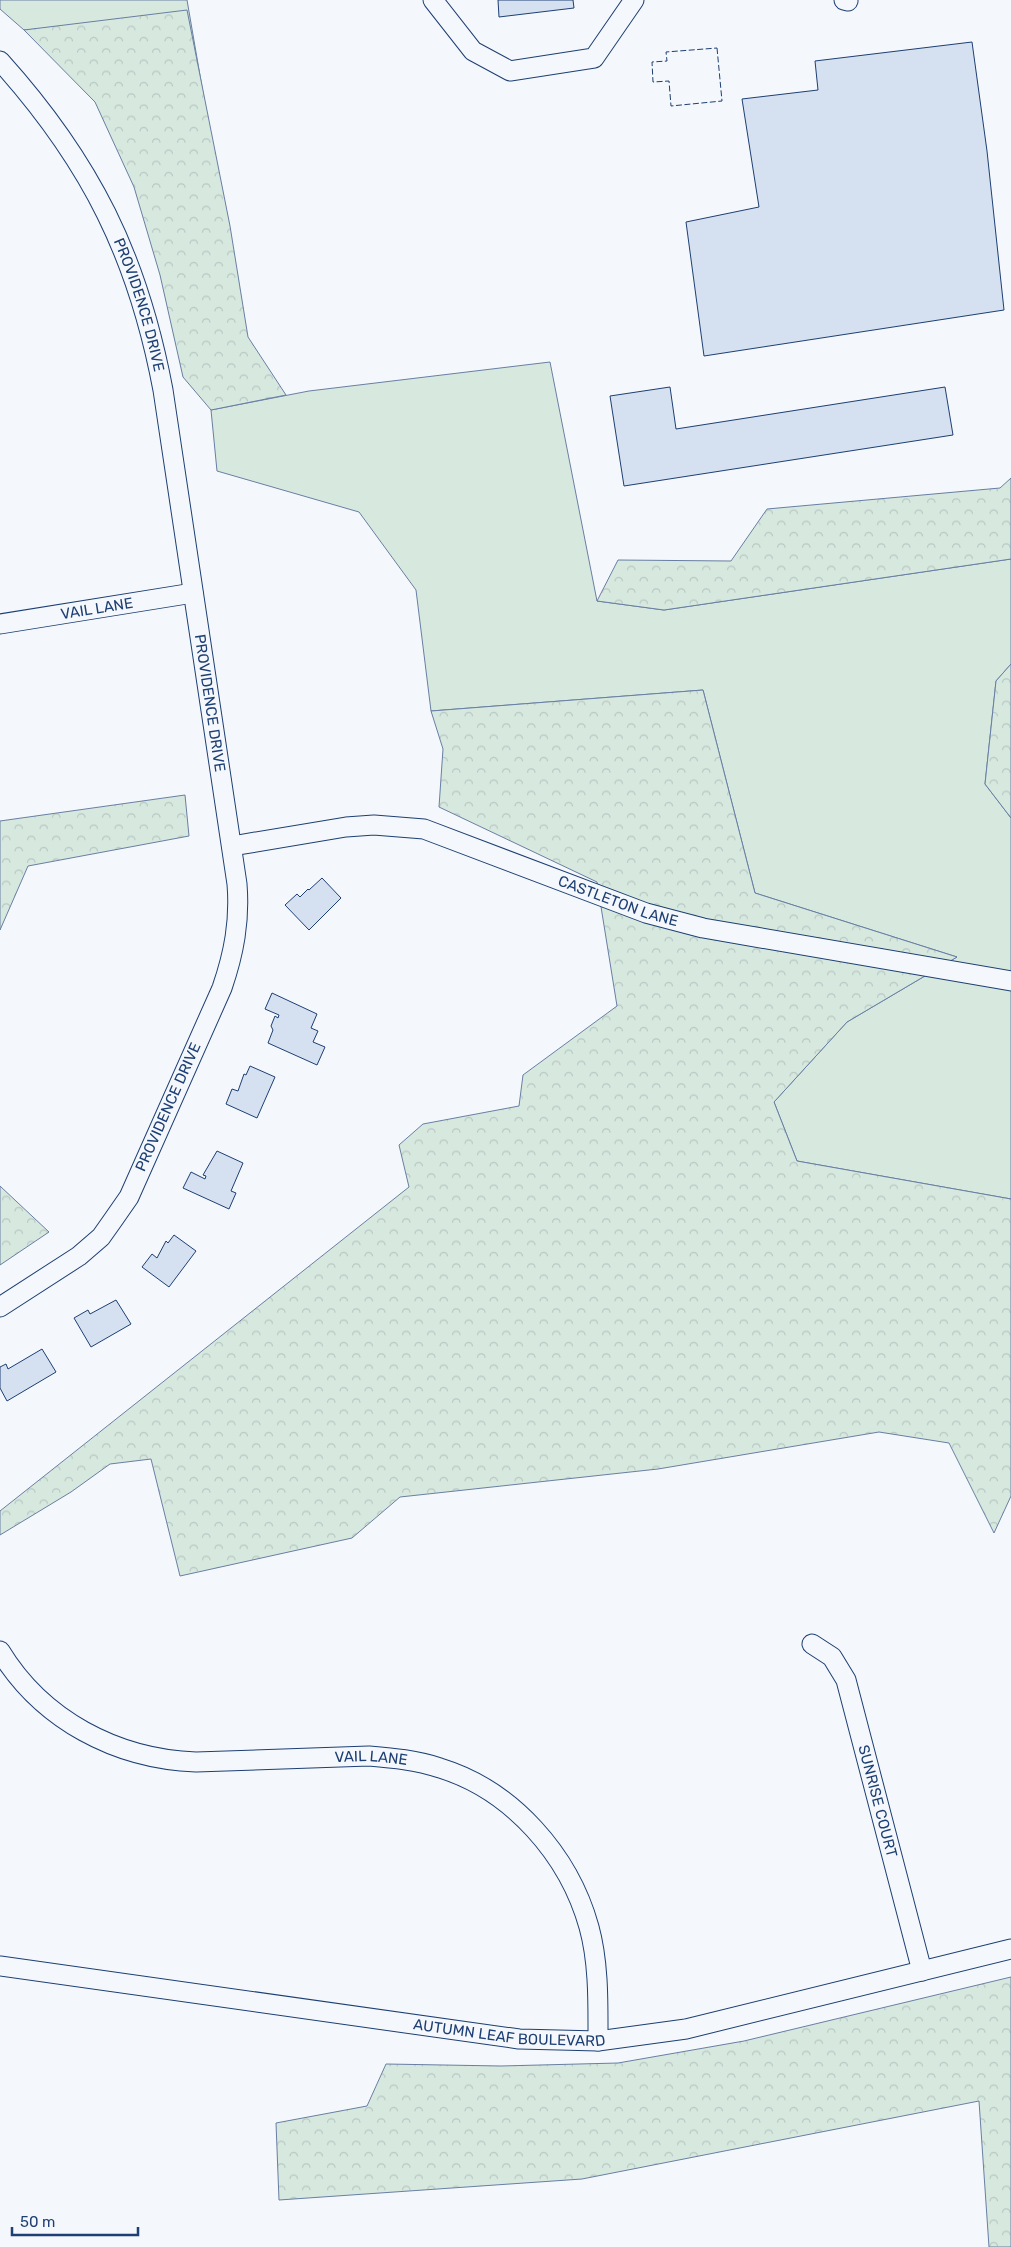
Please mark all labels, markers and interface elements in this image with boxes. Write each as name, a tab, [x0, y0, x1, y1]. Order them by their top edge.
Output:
street label: PROVIDENCE DRIVE	[110, 235, 168, 373]
street label: VAIL LANE	[59, 594, 134, 623]
street label: PROVIDENCE DRIVE	[191, 633, 229, 773]
street label: CASTLETON LANE	[556, 872, 680, 930]
street label: PROVIDENCE DRIVE	[132, 1040, 204, 1174]
street label: SUNRISE COURT	[854, 1743, 901, 1860]
street label: VAIL LANE	[334, 1747, 409, 1769]
street label: AUTUMN LEAF BOULEVARD	[412, 2015, 606, 2050]
scale bar	[12, 2204, 139, 2236]
text: 50 m	[20, 2213, 55, 2231]

